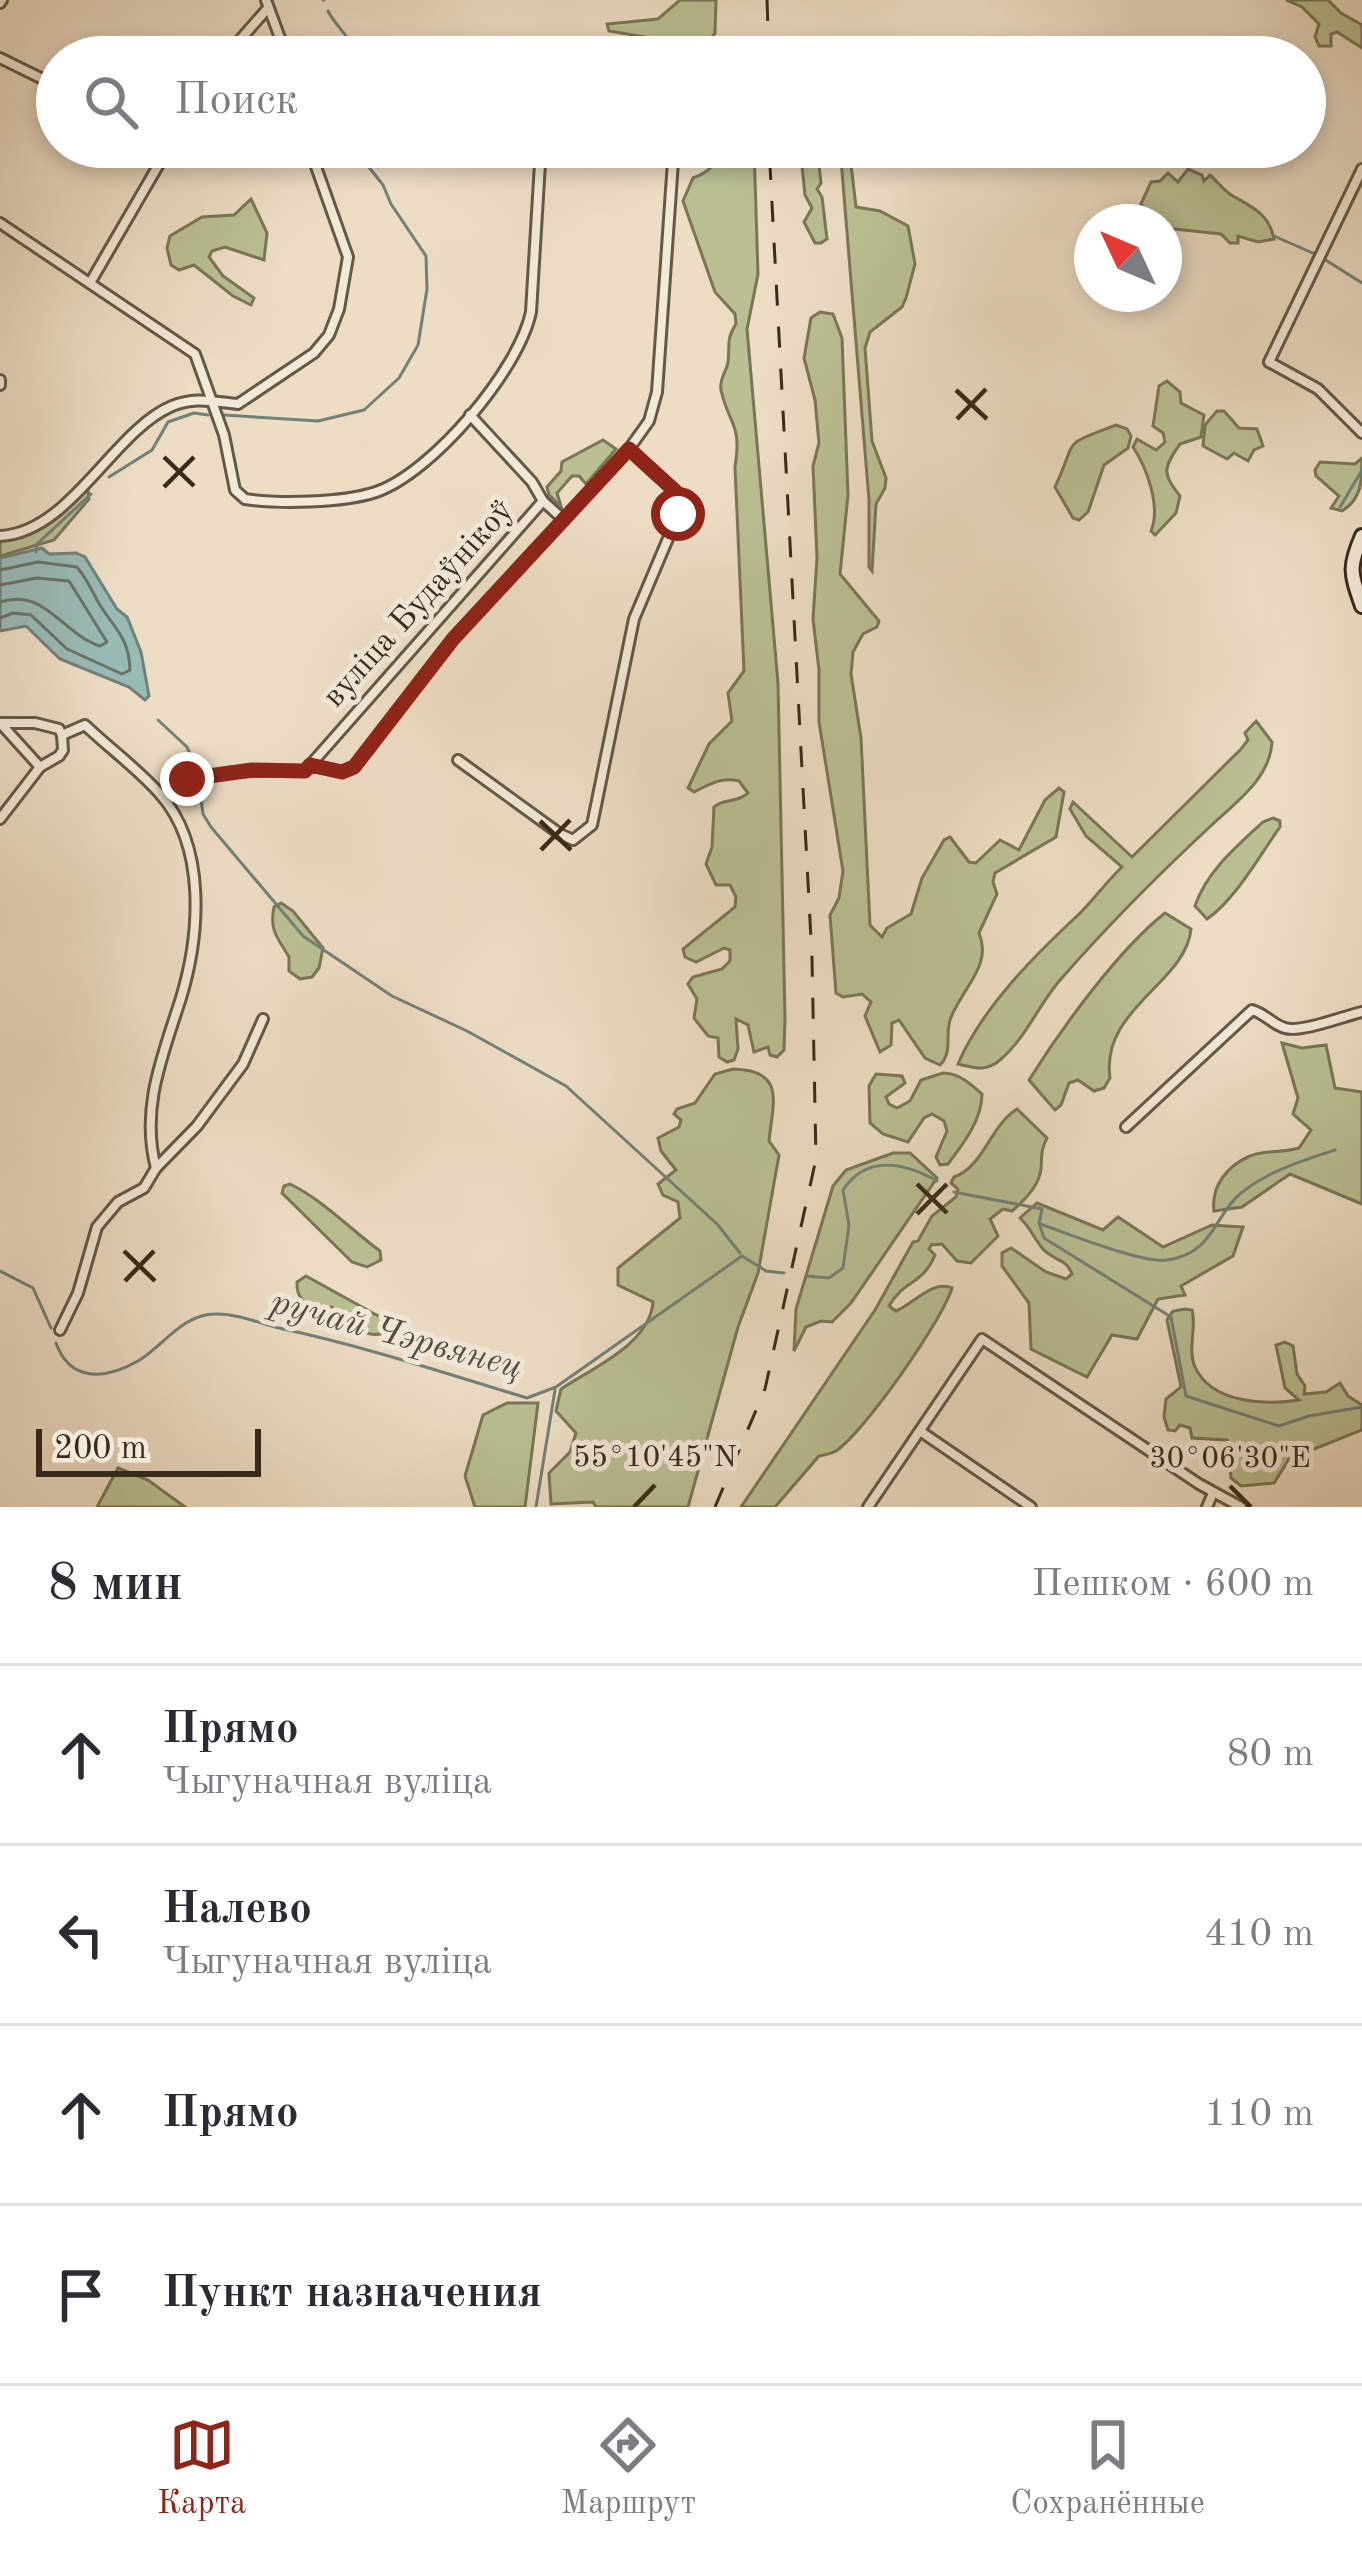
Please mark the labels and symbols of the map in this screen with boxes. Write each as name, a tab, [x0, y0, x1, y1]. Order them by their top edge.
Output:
north arrow	[1074, 204, 1182, 312]
route start	[651, 487, 705, 541]
street label: вуліца Будаўнікоў	[318, 494, 520, 714]
route end	[160, 752, 214, 806]
water label: ручай Чэрвянец	[263, 1284, 526, 1387]
scale bar	[36, 1423, 261, 1476]
text: 55°10'45"N	[573, 1443, 737, 1473]
text: 30°06'30"E	[1149, 1444, 1311, 1474]

